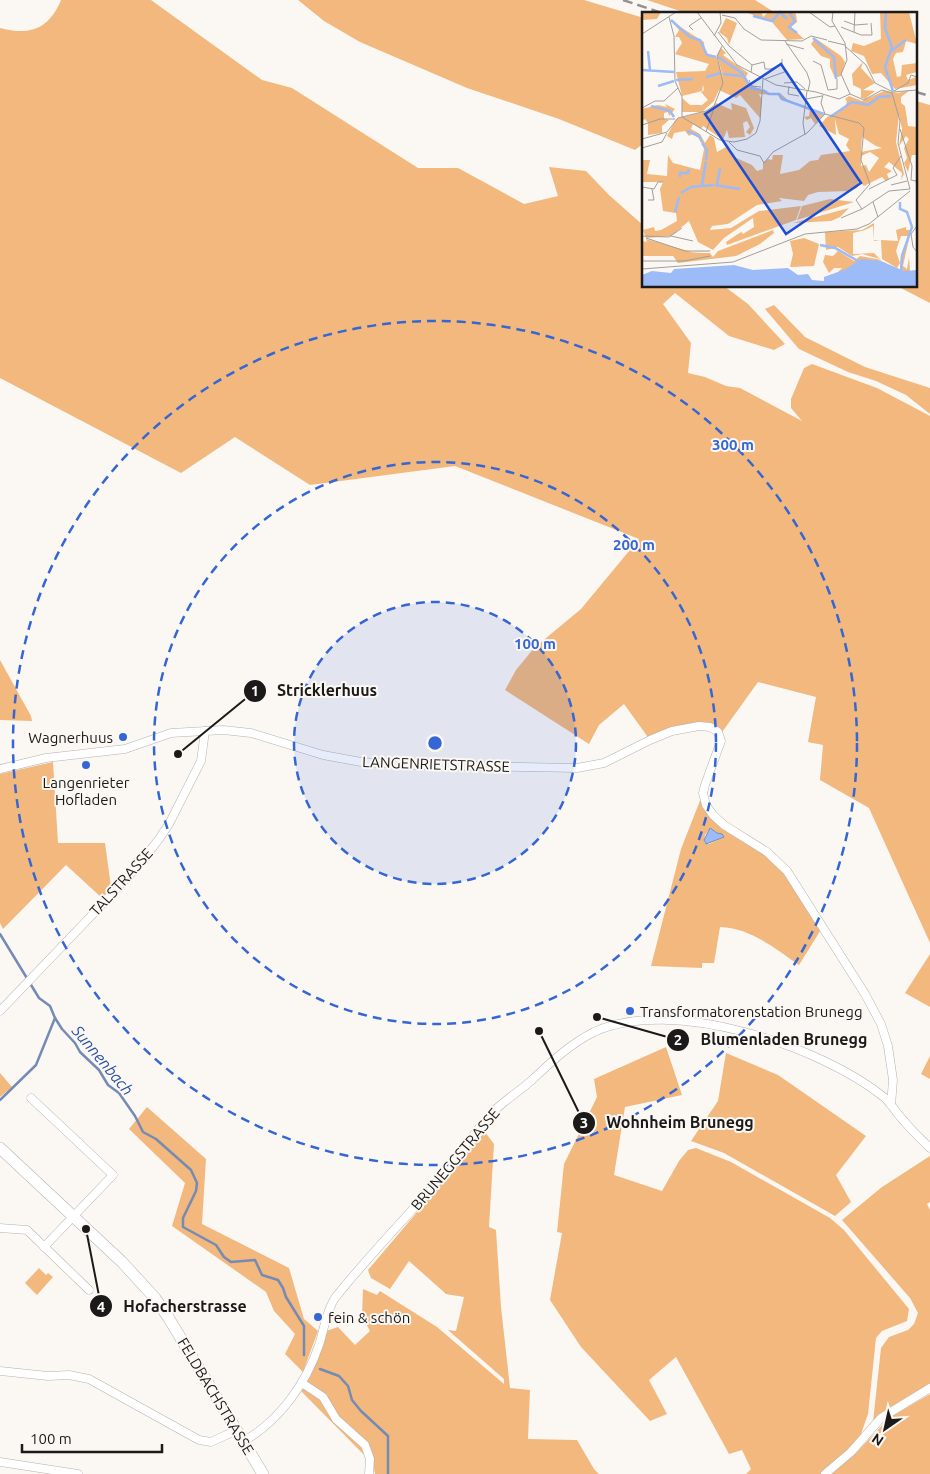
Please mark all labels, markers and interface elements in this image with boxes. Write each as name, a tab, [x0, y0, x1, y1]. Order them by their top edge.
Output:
inset map	[642, 12, 918, 288]
text: 300 m	[712, 436, 754, 453]
text: 200 m	[613, 536, 655, 553]
text: 100 m	[514, 635, 556, 652]
callout: Stricklerhuus	[242, 675, 387, 706]
text: Stricklerhuus	[277, 681, 377, 699]
text: 1	[251, 682, 259, 699]
place label: Wagnerhuus	[28, 729, 113, 746]
marker: Wagnerhuus	[117, 731, 129, 743]
centre of rings	[426, 734, 444, 752]
street label: LANGENRIETSTRASSE	[362, 753, 510, 775]
marker: Langenrieter Hofladen	[80, 759, 92, 771]
place label: Langenrieter Hofladen	[43, 774, 130, 808]
street label: TALSTRASSE	[86, 845, 156, 919]
place label: Transformatorenstation Brunegg	[640, 1003, 863, 1020]
marker: Transformatorenstation Brunegg	[624, 1005, 636, 1017]
water label: Sunnenbach	[68, 1021, 137, 1098]
callout: Blumenladen Brunegg	[665, 1024, 877, 1055]
text: Blumenladen Brunegg	[701, 1030, 867, 1048]
text: 2	[674, 1031, 682, 1048]
street label: BRUNEGGSTRASSE	[407, 1105, 503, 1213]
callout: Wohnheim Brunegg	[571, 1107, 764, 1138]
text: Wohnheim Brunegg	[606, 1113, 754, 1131]
text: 3	[580, 1114, 588, 1131]
callout: Hofacherstrasse	[89, 1291, 257, 1322]
text: Hofacherstrasse	[123, 1297, 247, 1315]
text: 4	[97, 1298, 105, 1315]
place label: fein & schön	[328, 1309, 410, 1326]
marker: fein & schön	[312, 1311, 324, 1323]
street label: FELDBACHSTRASSE	[174, 1334, 258, 1458]
north arrow	[860, 1404, 910, 1454]
scale bar	[22, 1422, 162, 1454]
text: 100 m	[30, 1430, 72, 1447]
text: N	[869, 1430, 887, 1449]

